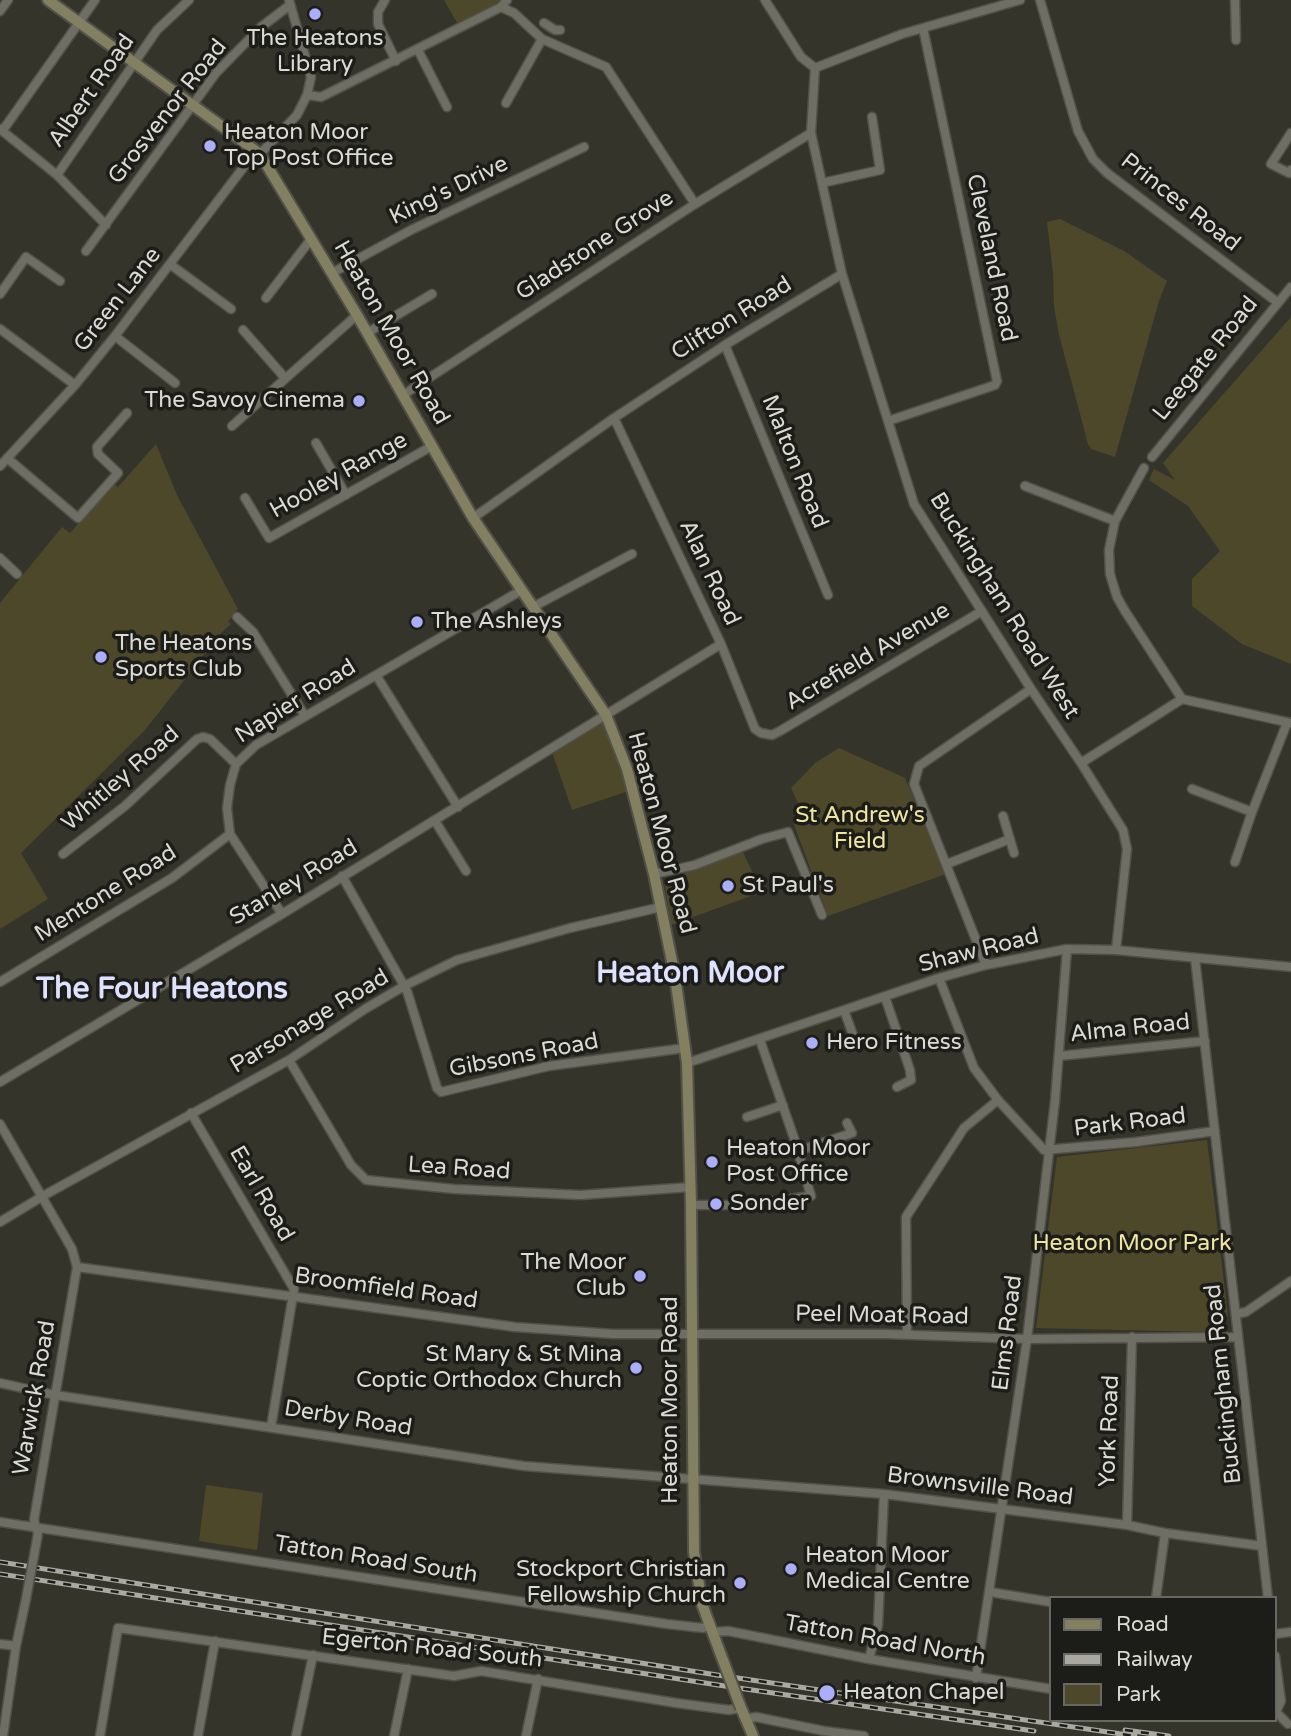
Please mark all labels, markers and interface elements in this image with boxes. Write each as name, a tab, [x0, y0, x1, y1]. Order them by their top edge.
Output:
marker: The Heatons Library	[307, 6, 323, 22]
place label: The Heatons Library	[246, 25, 384, 79]
street label: Albert Road	[43, 29, 141, 153]
street label: Grosvenor Road	[103, 34, 233, 190]
place label: Heaton Moor Top Post Office	[224, 119, 393, 173]
marker: Heaton Moor Top Post Office	[202, 138, 218, 154]
street label: Princes Road	[1115, 148, 1245, 258]
street label: King's Drive	[385, 150, 513, 232]
street label: Cleveland Road	[960, 172, 1022, 344]
street label: Gladstone Grove	[511, 185, 679, 307]
street label: Heaton Moor Road	[327, 236, 455, 430]
street label: Green Lane	[69, 242, 167, 358]
street label: Clifton Road	[667, 271, 797, 367]
street label: Leegate Road	[1147, 291, 1265, 427]
place label: The Savoy Cinema	[144, 387, 345, 415]
street label: Malton Road	[755, 391, 833, 533]
marker: The Savoy Cinema	[351, 393, 367, 409]
street label: Hooley Range	[265, 427, 413, 525]
street label: Buckingham Road West	[923, 488, 1085, 724]
street label: Alan Road	[673, 516, 745, 630]
street label: Acrefield Avenue	[781, 597, 955, 717]
place label: The Ashleys	[431, 608, 562, 636]
marker: The Ashleys	[409, 614, 425, 630]
place label: The Heatons Sports Club	[115, 630, 252, 684]
marker: The Heatons Sports Club	[93, 649, 109, 665]
street label: Napier Road	[230, 654, 362, 750]
street label: Whitley Road	[57, 721, 185, 837]
street label: Heaton Moor Road	[621, 729, 701, 937]
park label: St Andrew's Field	[795, 802, 925, 856]
street label: Stanley Road	[225, 834, 363, 932]
street label: Mentone Road	[30, 839, 182, 949]
place label: St Paul's	[742, 872, 834, 900]
marker: St Paul's	[720, 878, 736, 894]
street label: Shaw Road	[916, 923, 1042, 979]
district label: Heaton Moor	[596, 956, 784, 992]
street label: Parsonage Road	[226, 964, 394, 1080]
district label: The Four Heatons	[36, 972, 288, 1008]
street label: Alma Road	[1069, 1009, 1191, 1049]
street label: Gibsons Road	[447, 1028, 601, 1084]
place label: Hero Fitness	[826, 1029, 962, 1057]
marker: Hero Fitness	[804, 1035, 820, 1051]
street label: Park Road	[1072, 1102, 1188, 1144]
place label: Heaton Moor Post Office	[726, 1135, 870, 1189]
street label: Earl Road	[223, 1141, 299, 1247]
street label: Lea Road	[407, 1152, 511, 1186]
marker: Heaton Moor Post Office	[704, 1154, 720, 1170]
place label: Sonder	[730, 1190, 808, 1218]
marker: Sonder	[708, 1196, 724, 1212]
park label: Heaton Moor Park	[1032, 1230, 1232, 1258]
place label: The Moor Club	[520, 1249, 626, 1303]
street label: Broomfield Road	[293, 1262, 479, 1316]
marker: The Moor Club	[632, 1268, 648, 1284]
street label: Elms Road	[987, 1274, 1029, 1392]
street label: Buckingham Road	[1200, 1283, 1248, 1485]
street label: Heaton Moor Road	[657, 1296, 685, 1504]
street label: Peel Moat Road	[795, 1301, 969, 1331]
street label: Warwick Road	[8, 1319, 62, 1477]
place label: St Mary & St Mina Coptic Orthodox Church	[356, 1341, 622, 1395]
marker: St Mary & St Mina Coptic Orthodox Church	[628, 1360, 644, 1376]
street label: York Road	[1094, 1375, 1126, 1487]
street label: Derby Road	[282, 1395, 414, 1443]
street label: Brownsville Road	[885, 1462, 1075, 1512]
street label: Tatton Road South	[273, 1530, 479, 1590]
place label: Heaton Moor Medical Centre	[805, 1542, 970, 1596]
place label: Stockport Christian Fellowship Church	[516, 1556, 726, 1610]
marker: Heaton Moor Medical Centre	[783, 1561, 799, 1577]
marker: Stockport Christian Fellowship Church	[732, 1575, 748, 1591]
legend	[1050, 1596, 1277, 1722]
street label: Tatton Road North	[782, 1610, 988, 1672]
text: Road	[1116, 1612, 1169, 1637]
street label: Egerton Road South	[320, 1624, 544, 1674]
text: Railway	[1116, 1647, 1193, 1672]
place label: Heaton Chapel	[843, 1679, 1004, 1707]
text: Park	[1116, 1682, 1161, 1707]
marker: Heaton Chapel	[817, 1683, 837, 1703]

